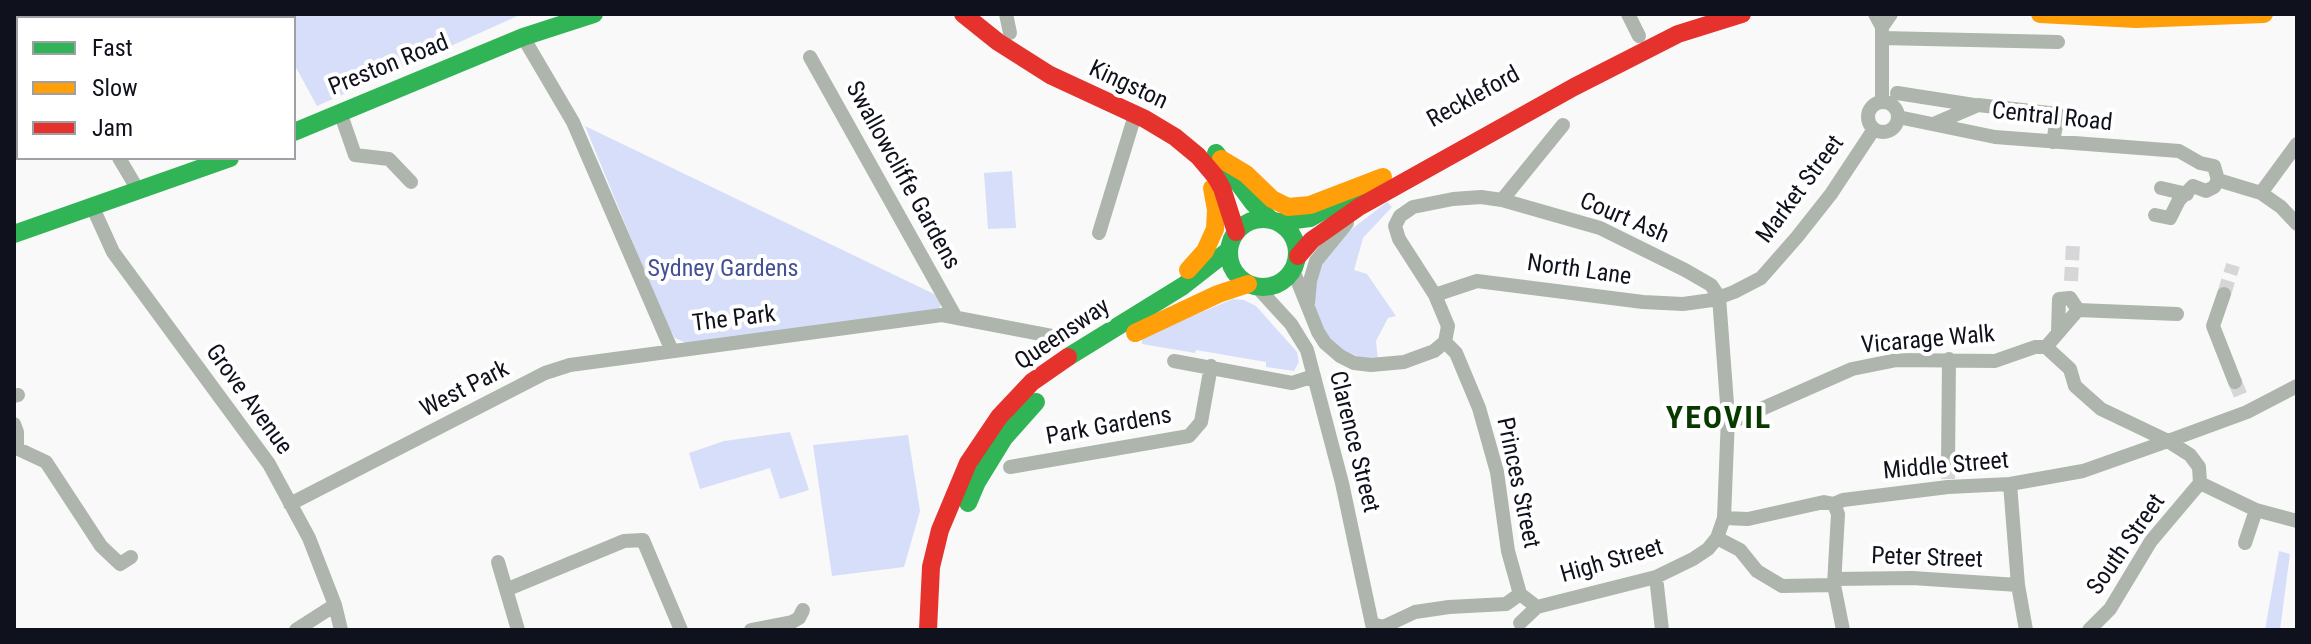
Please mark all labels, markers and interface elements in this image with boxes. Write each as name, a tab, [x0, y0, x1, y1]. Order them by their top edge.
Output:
legend	[16, 16, 296, 160]
street label: Preston Road	[325, 29, 453, 103]
text: Fast	[92, 34, 133, 62]
street label: Kingston	[1084, 55, 1172, 117]
street label: Reckleford	[1423, 61, 1525, 135]
text: Slow	[92, 74, 138, 102]
street label: Swallowcliffe Gardens	[838, 77, 966, 275]
street label: Central Road	[1990, 97, 2114, 139]
text: Jam	[92, 114, 133, 142]
street label: Market Street	[1751, 130, 1851, 250]
street label: Court Ash	[1575, 187, 1673, 251]
street label: North Lane	[1525, 249, 1633, 293]
park label: Sydney Gardens	[648, 256, 798, 284]
street label: Queensway	[1010, 293, 1116, 377]
street label: The Park	[691, 301, 777, 339]
street label: Vicarage Walk	[1860, 321, 1996, 361]
street label: Grove Avenue	[198, 339, 298, 461]
street label: West Park	[416, 355, 514, 425]
street label: Clarence Street	[1322, 368, 1384, 516]
district label: YEOVIL	[1666, 401, 1772, 439]
street label: Park Gardens	[1044, 402, 1174, 452]
street label: Princes Street	[1489, 415, 1545, 551]
street label: Middle Street	[1882, 447, 2010, 487]
street label: South Street	[2082, 489, 2172, 601]
street label: High Street	[1557, 534, 1667, 590]
street label: Peter Street	[1871, 543, 1983, 575]

